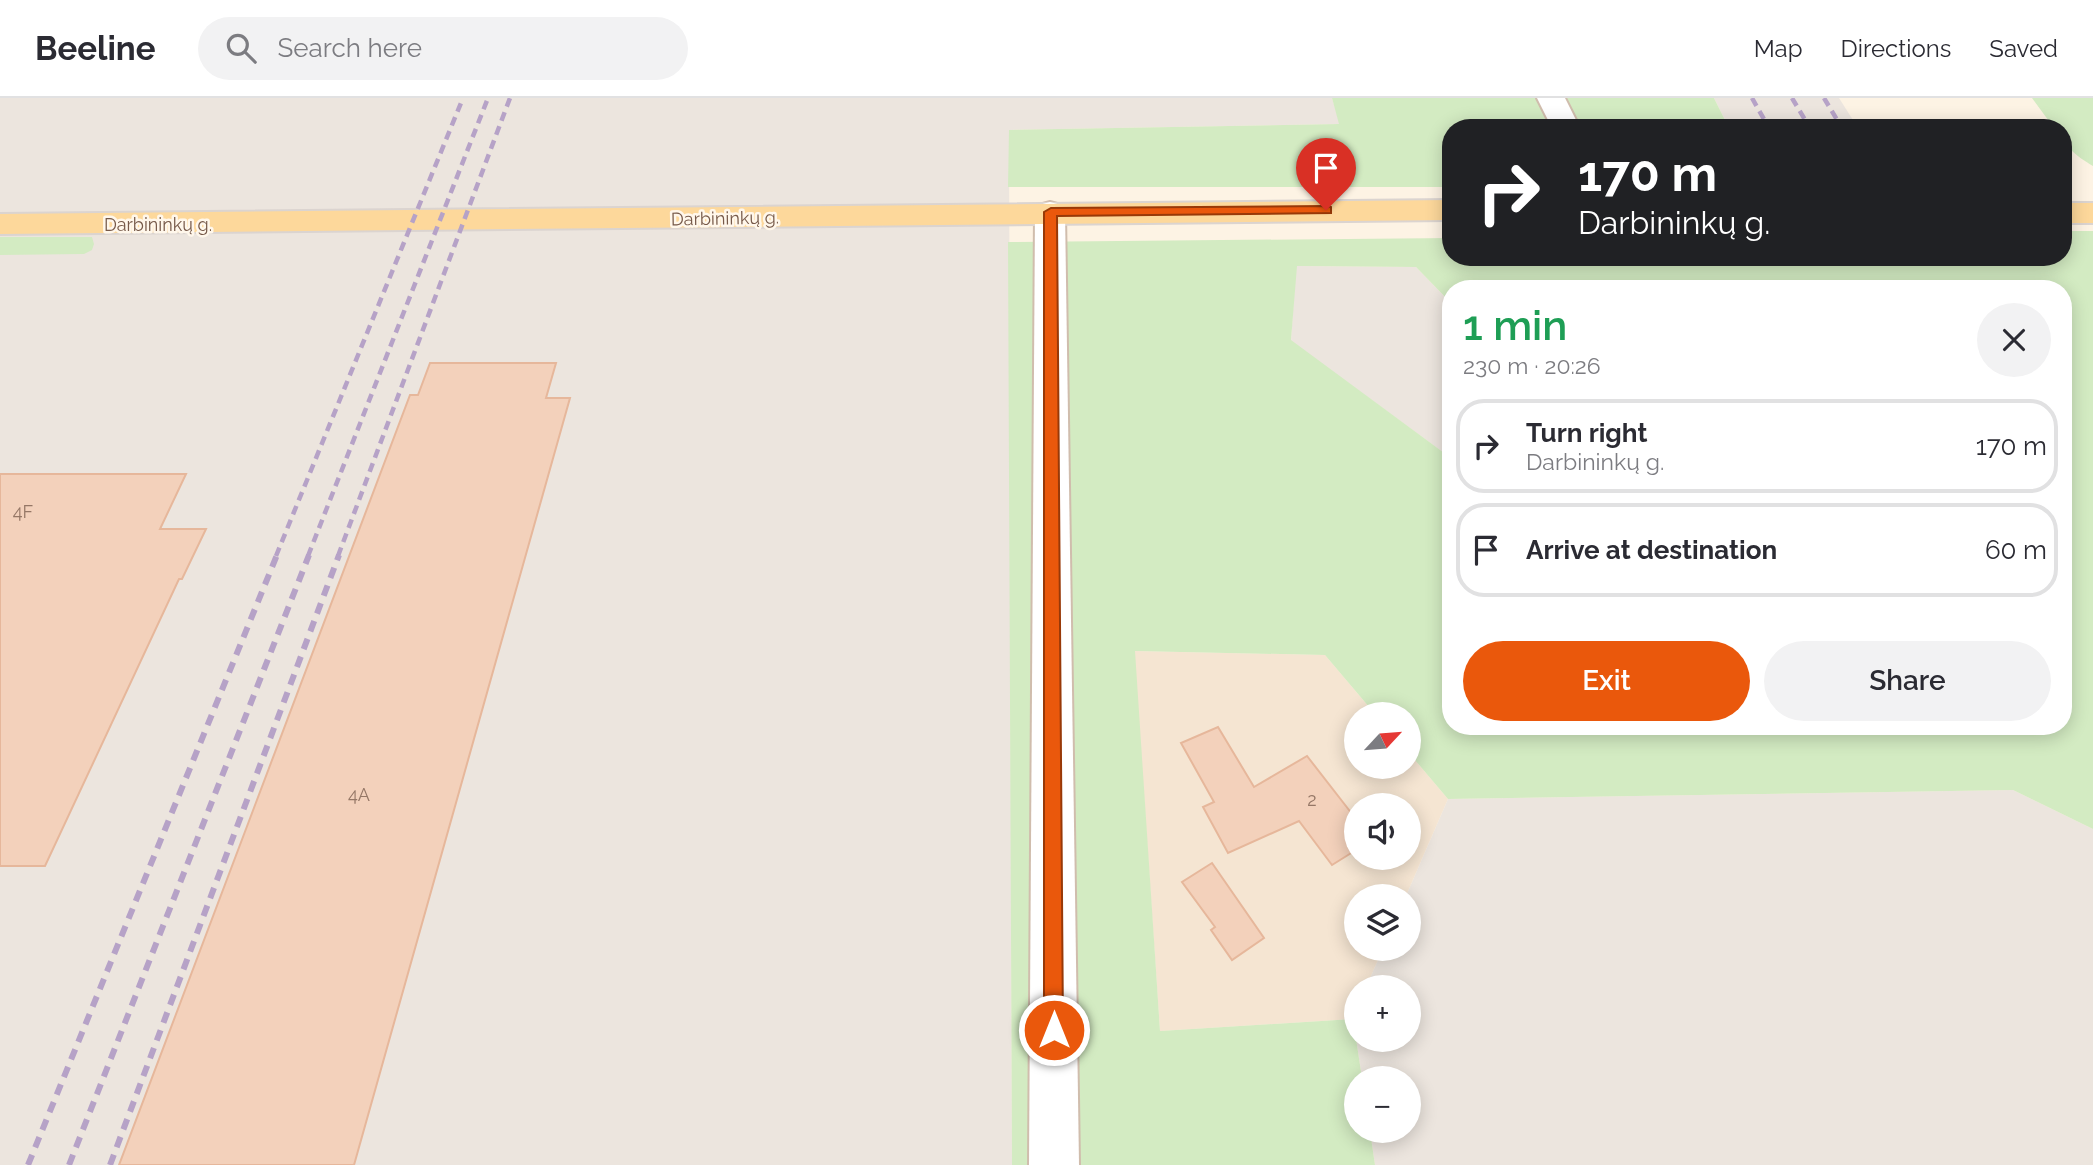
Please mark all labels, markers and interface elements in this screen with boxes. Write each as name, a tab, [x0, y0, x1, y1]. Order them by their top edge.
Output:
search box	[198, 17, 688, 80]
text: Beeline	[35, 29, 156, 68]
icon: search	[222, 29, 260, 67]
text: Search here	[278, 33, 422, 63]
text: Map	[1754, 34, 1803, 63]
text: Directions	[1841, 34, 1951, 63]
text: Saved	[1989, 34, 2058, 63]
pin	[1296, 138, 1356, 210]
text: 170 m	[1578, 145, 1717, 202]
icon: right	[1463, 147, 1554, 238]
icon: arrive	[1307, 149, 1345, 187]
text: Darbininkų g.	[1578, 204, 1770, 241]
street label: Darbininkų g.	[671, 207, 779, 229]
street label: Darbininkų g.	[104, 214, 212, 235]
text: 1 min	[1463, 301, 1567, 350]
button: close	[1977, 303, 2051, 377]
text: 230 m · 20:26	[1463, 352, 1601, 379]
text: Turn right	[1526, 418, 1647, 448]
icon: right	[1467, 427, 1505, 465]
text: 170 m	[1976, 431, 2047, 461]
text: Darbininkų g.	[1526, 448, 1664, 475]
house number: 4F	[13, 501, 33, 522]
icon: arrive	[1467, 531, 1505, 569]
text: Arrive at destination	[1526, 535, 1777, 565]
text: 60 m	[1985, 535, 2047, 565]
button: Exit	[1463, 641, 1750, 721]
button: Share	[1764, 641, 2051, 721]
north arrow	[1344, 702, 1421, 779]
map controls	[1344, 702, 1421, 1143]
house number: 4A	[348, 784, 370, 805]
house number: 2	[1307, 789, 1317, 810]
button: sound	[1344, 793, 1421, 870]
button: layers	[1344, 884, 1421, 961]
button: +	[1344, 975, 1421, 1052]
position arrow	[1017, 993, 1091, 1067]
button: −	[1344, 1066, 1421, 1143]

